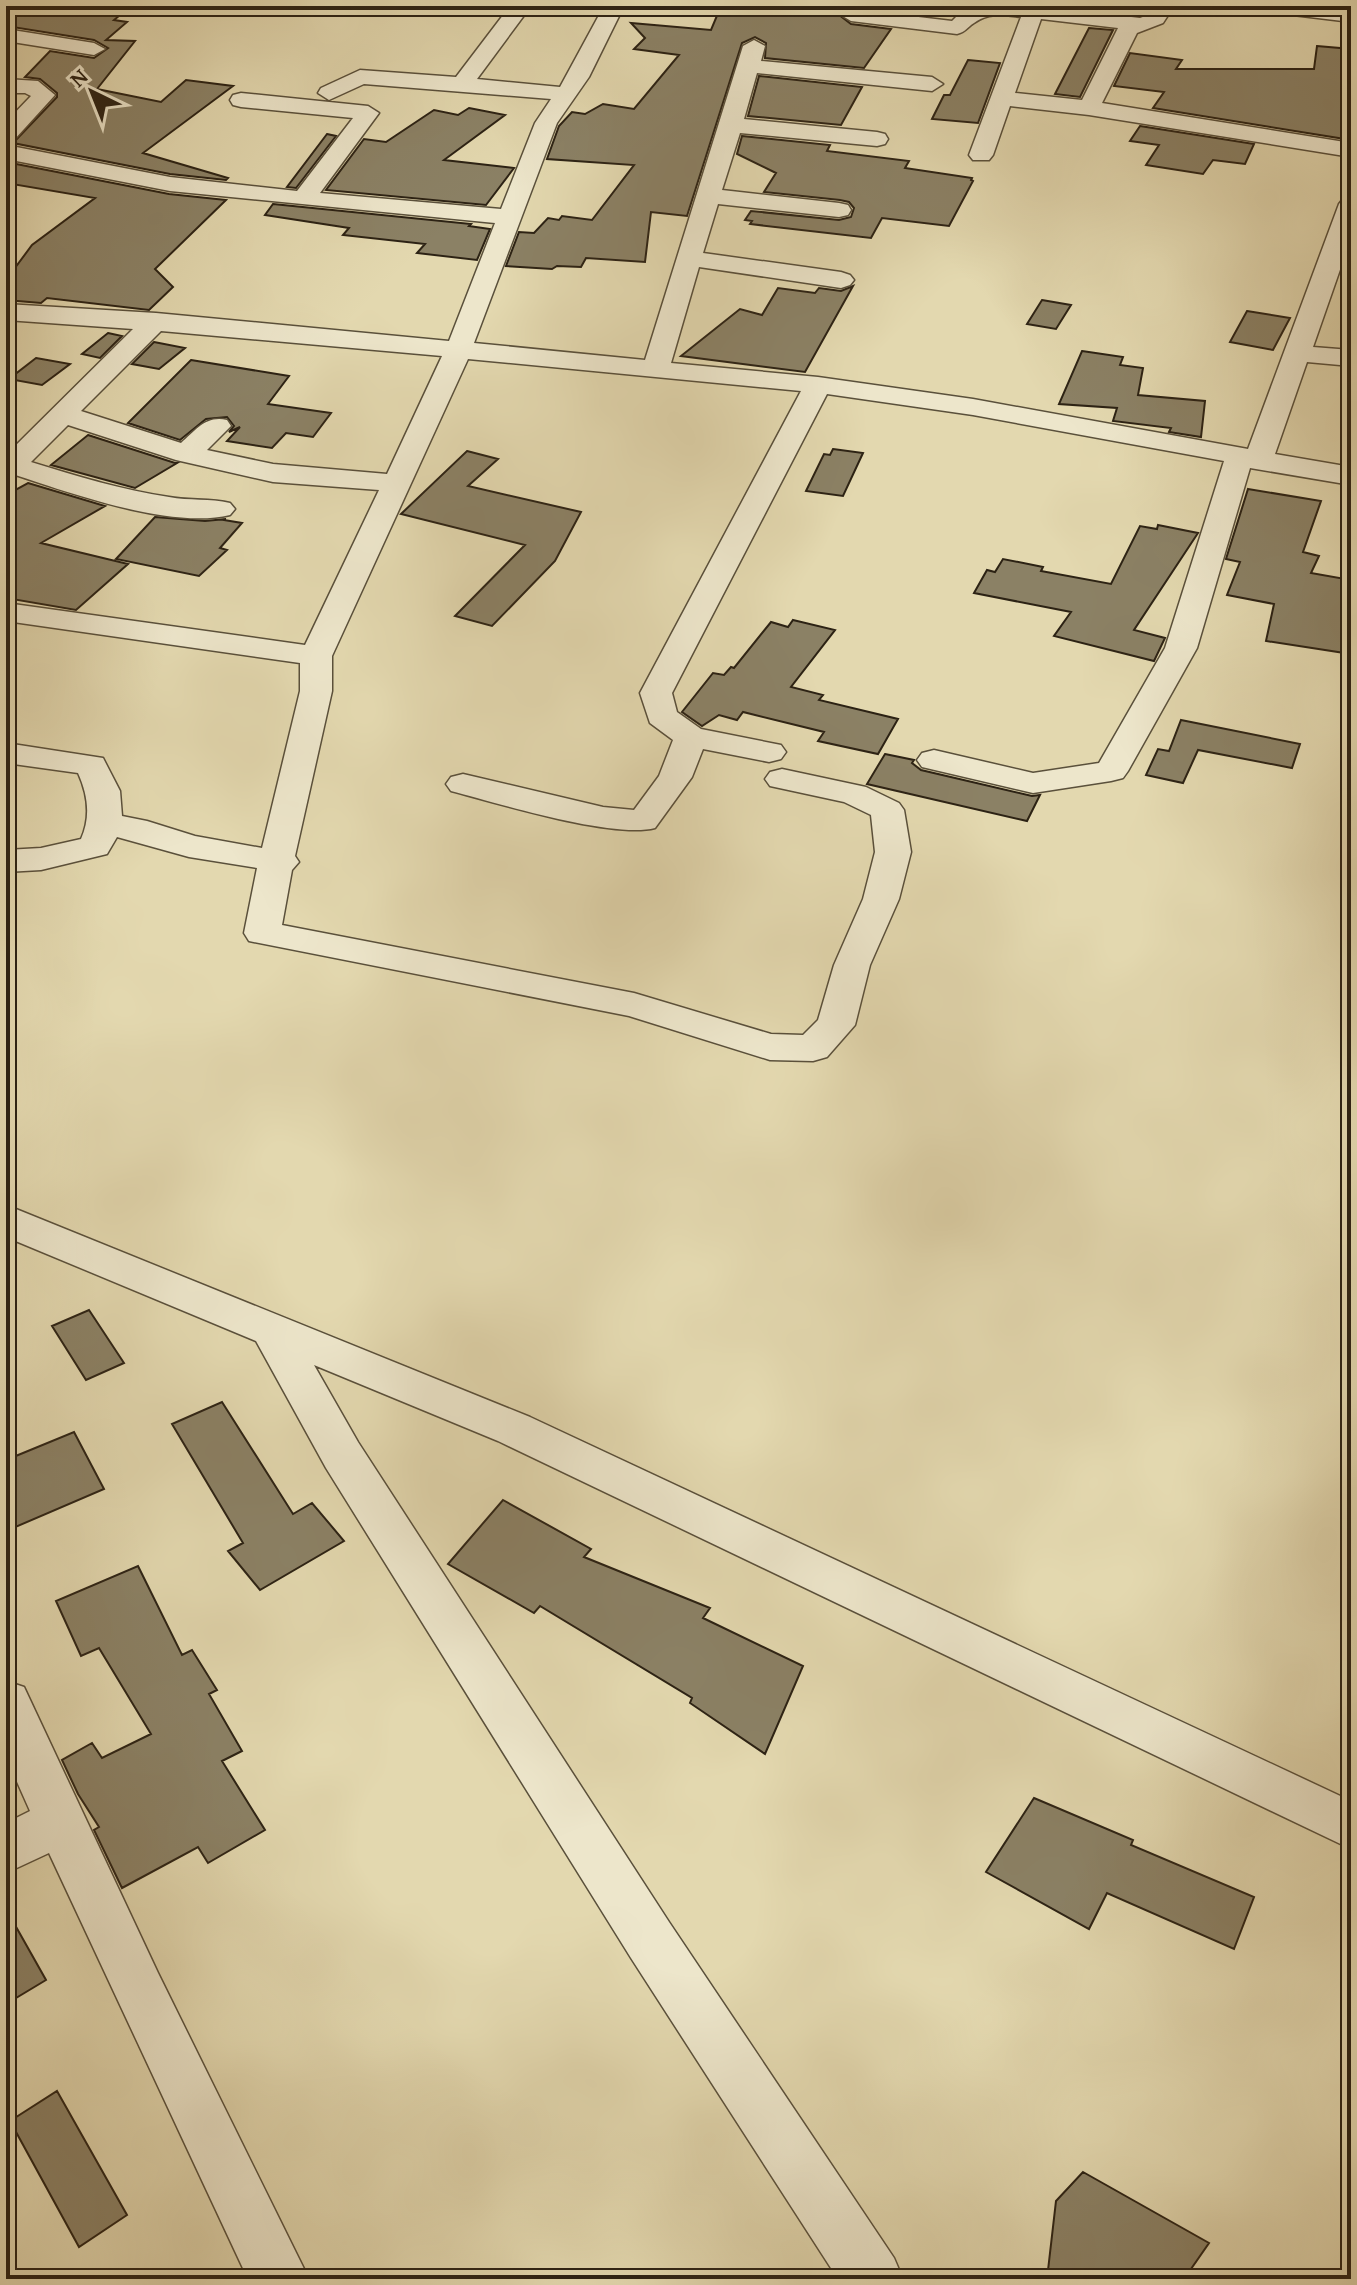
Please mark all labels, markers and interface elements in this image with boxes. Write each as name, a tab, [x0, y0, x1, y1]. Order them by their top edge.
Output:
north arrow	[52, 52, 132, 132]
text: N	[62, 60, 95, 94]

